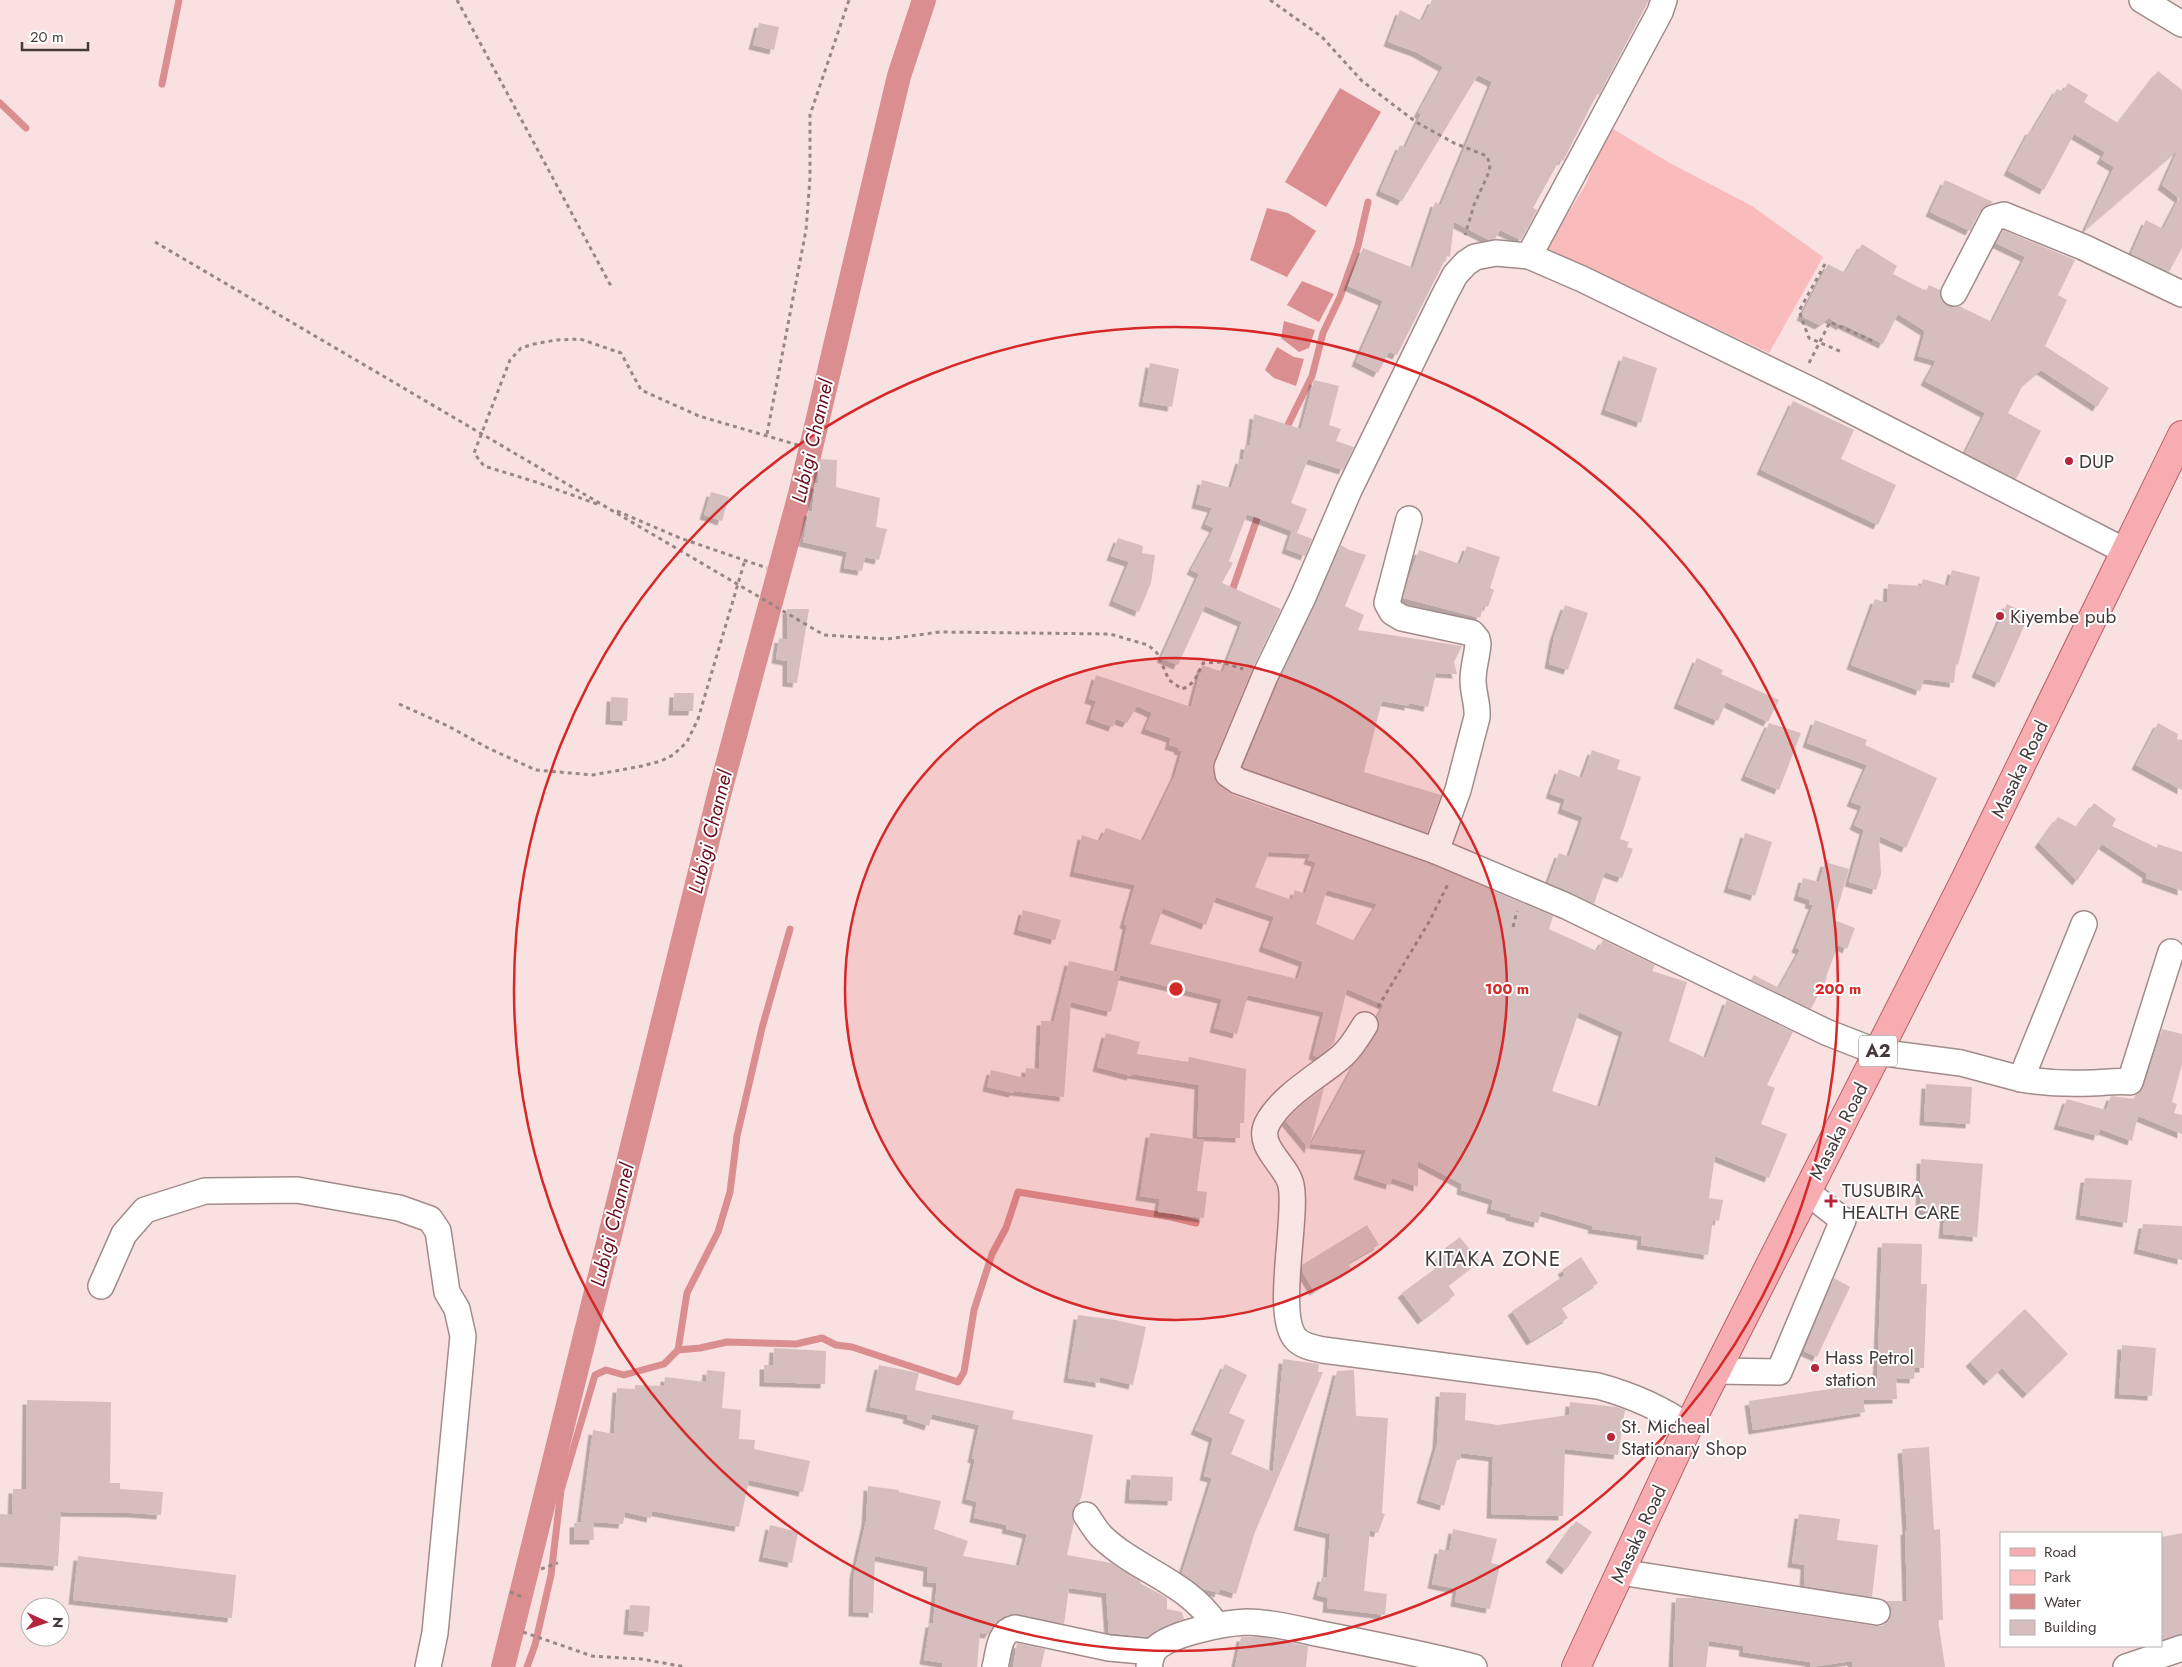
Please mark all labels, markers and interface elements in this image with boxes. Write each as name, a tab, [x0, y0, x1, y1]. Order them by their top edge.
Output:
scale bar	[22, 20, 89, 52]
text: 20 m	[30, 26, 64, 48]
water label: Lubigi Channel	[784, 375, 841, 506]
place label: DUP	[2079, 448, 2114, 475]
marker: DUP	[2063, 455, 2075, 467]
place label: Kiyembe pub	[2010, 603, 2116, 630]
marker: Kiyembe pub	[1994, 610, 2006, 622]
street label: Masaka Road	[1984, 716, 2055, 823]
water label: Lubigi Channel	[681, 766, 740, 897]
text: 100 m	[1485, 978, 1529, 1000]
text: 200 m	[1815, 978, 1861, 1000]
centre of rings	[1167, 980, 1185, 998]
road number: A2	[1859, 1036, 1897, 1066]
street label: Masaka Road	[1802, 1078, 1874, 1184]
water label: Lubigi Channel	[583, 1159, 642, 1290]
place label: TUSUBIRA HEALTH CARE	[1842, 1177, 1960, 1226]
marker: TUSUBIRA HEALTH CARE	[1824, 1194, 1838, 1208]
district label: KITAKA ZONE	[1425, 1244, 1561, 1274]
place label: Hass Petrol station	[1825, 1344, 1914, 1393]
marker: Hass Petrol station	[1809, 1362, 1821, 1374]
place label: St. Micheal Stationary Shop	[1621, 1413, 1747, 1462]
marker: St. Micheal Stationary Shop	[1605, 1431, 1617, 1443]
street label: Masaka Road	[1604, 1481, 1673, 1588]
legend	[2000, 1532, 2162, 1647]
text: Road	[2044, 1541, 2076, 1563]
text: Park	[2044, 1566, 2071, 1588]
text: Water	[2044, 1591, 2082, 1613]
north arrow	[20, 1597, 70, 1647]
text: Building	[2044, 1616, 2096, 1638]
text: N	[48, 1617, 68, 1629]

